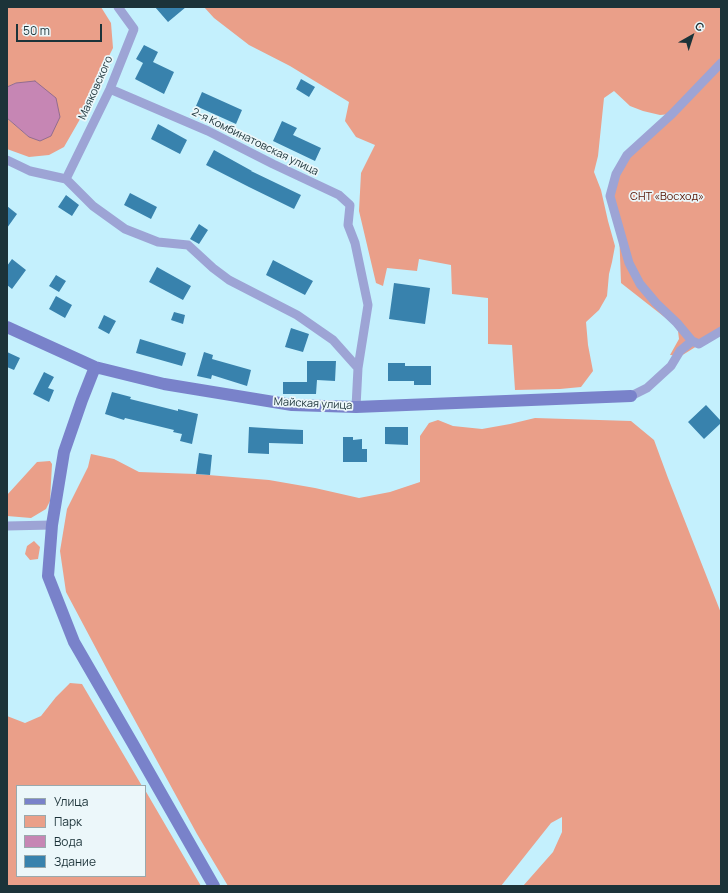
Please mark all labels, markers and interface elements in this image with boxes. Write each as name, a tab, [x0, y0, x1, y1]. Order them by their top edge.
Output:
scale bar	[18, 16, 104, 42]
north arrow	[672, 16, 712, 56]
text: С	[692, 18, 708, 35]
text: 50 m	[23, 22, 50, 39]
street label: Маяковского	[76, 54, 116, 122]
street label: 2-я Комбинатовская улица	[189, 105, 321, 179]
park label: СНТ «Восход»	[630, 190, 704, 204]
street label: Майская улица	[273, 395, 353, 413]
legend	[16, 785, 146, 877]
text: Улица	[54, 793, 88, 810]
text: Парк	[54, 813, 82, 830]
text: Вода	[54, 833, 82, 850]
text: Здание	[54, 853, 96, 870]

